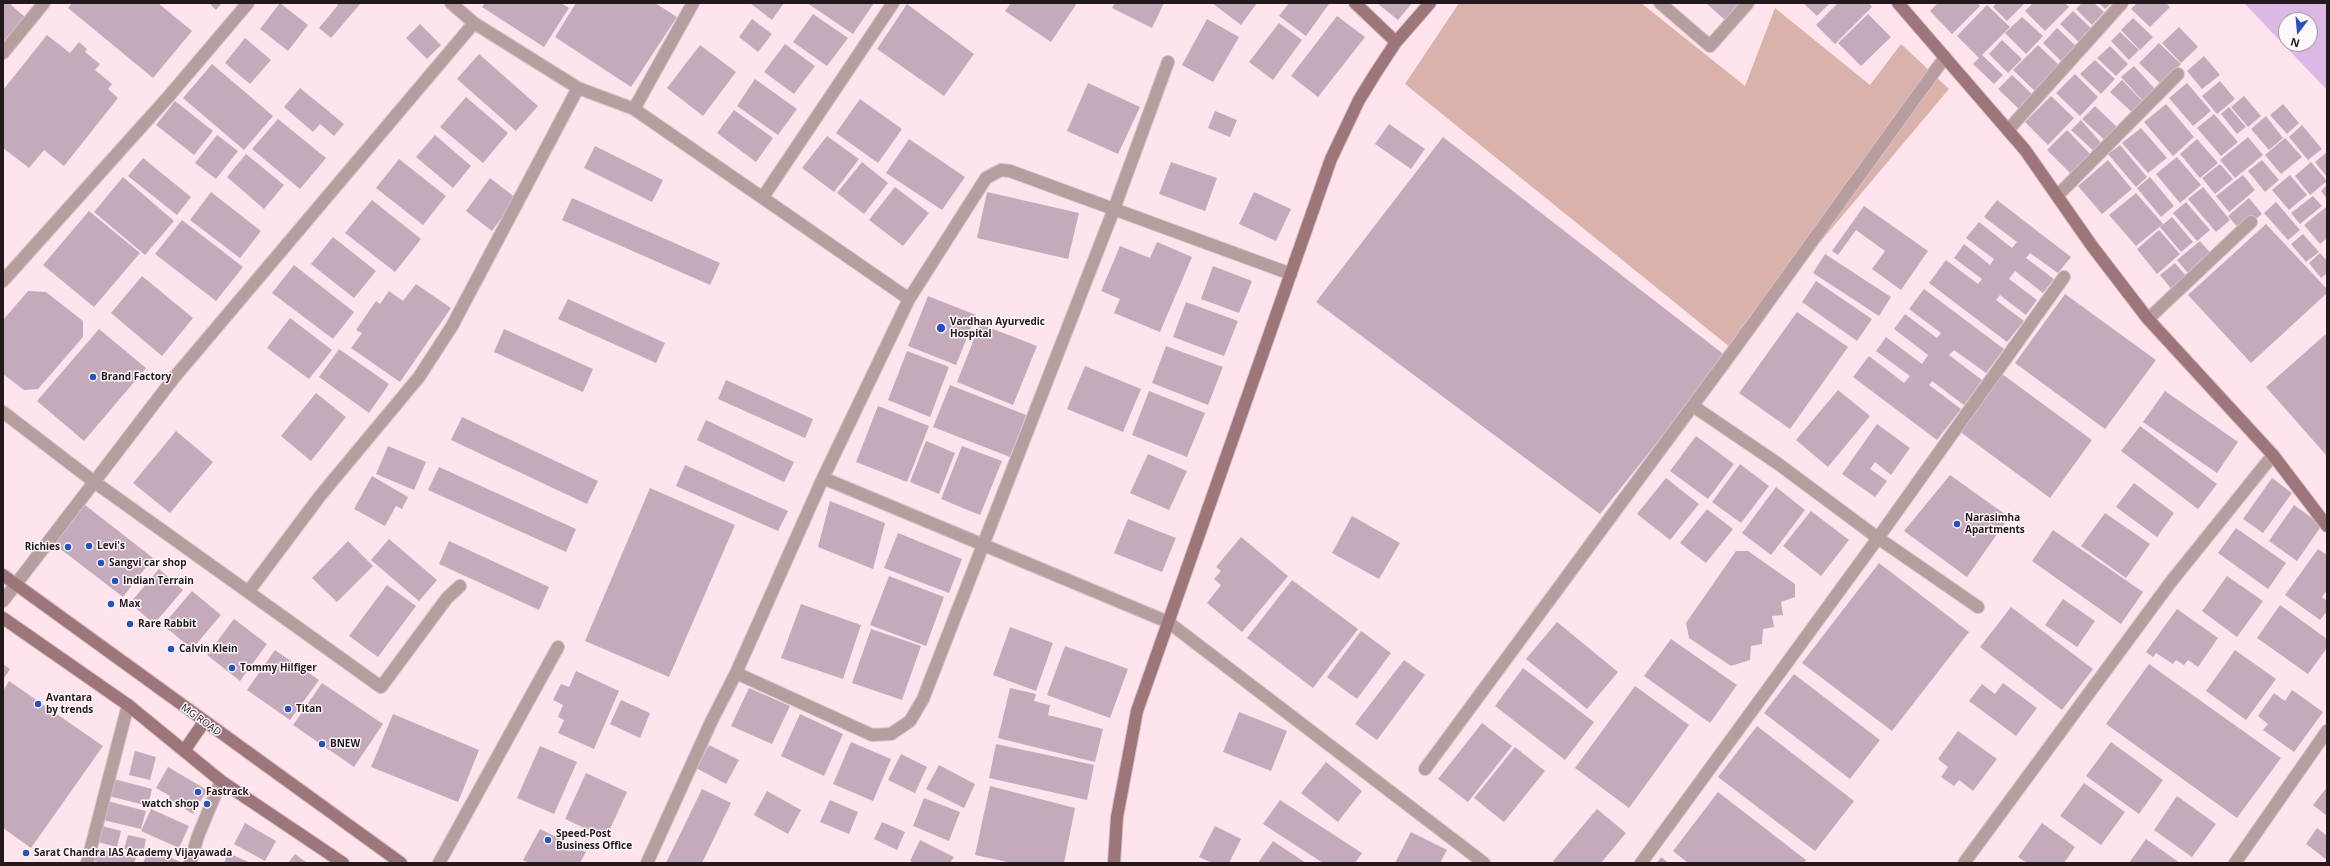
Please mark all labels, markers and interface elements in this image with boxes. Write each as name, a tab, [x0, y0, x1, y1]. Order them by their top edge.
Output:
north arrow	[2278, 12, 2318, 52]
text: N	[2288, 35, 2301, 52]
place label: Vardhan Ayurvedic Hospital	[950, 316, 1045, 340]
marker: Vardhan Ayurvedic Hospital	[935, 322, 947, 334]
place label: Brand Factory	[101, 371, 171, 383]
marker: Brand Factory	[88, 372, 98, 382]
place label: Narasimha Apartments	[1965, 512, 2025, 536]
marker: Narasimha Apartments	[1952, 519, 1962, 529]
place label: Levi's	[97, 540, 125, 552]
place label: Richies	[25, 541, 60, 553]
marker: Levi's	[84, 541, 94, 551]
marker: Richies	[63, 542, 73, 552]
place label: Sangvi car shop	[109, 557, 186, 569]
marker: Sangvi car shop	[96, 558, 106, 568]
place label: Indian Terrain	[123, 575, 194, 587]
marker: Indian Terrain	[110, 576, 120, 586]
place label: Max	[119, 598, 140, 610]
marker: Max	[106, 599, 116, 609]
place label: Rare Rabbit	[138, 618, 196, 630]
marker: Rare Rabbit	[125, 619, 135, 629]
place label: Calvin Klein	[179, 643, 238, 655]
marker: Calvin Klein	[166, 644, 176, 654]
place label: Tommy Hilfiger	[240, 662, 317, 674]
marker: Tommy Hilfiger	[227, 663, 237, 673]
place label: Avantara by trends	[46, 692, 93, 716]
marker: Avantara by trends	[33, 699, 43, 709]
street label: MG ROAD	[179, 702, 223, 738]
place label: Titan	[296, 703, 322, 715]
marker: Titan	[283, 704, 293, 714]
place label: BNEW	[330, 738, 360, 750]
marker: BNEW	[317, 739, 327, 749]
place label: Fastrack	[206, 786, 249, 798]
marker: Fastrack	[193, 787, 203, 797]
place label: watch shop	[142, 798, 199, 810]
marker: watch shop	[202, 799, 212, 809]
place label: Speed-Post Business Office	[556, 828, 632, 852]
marker: Speed-Post Business Office	[543, 835, 553, 845]
place label: Sarat Chandra IAS Academy Vijayawada	[34, 847, 232, 859]
marker: Sarat Chandra IAS Academy Vijayawada	[21, 848, 31, 858]

